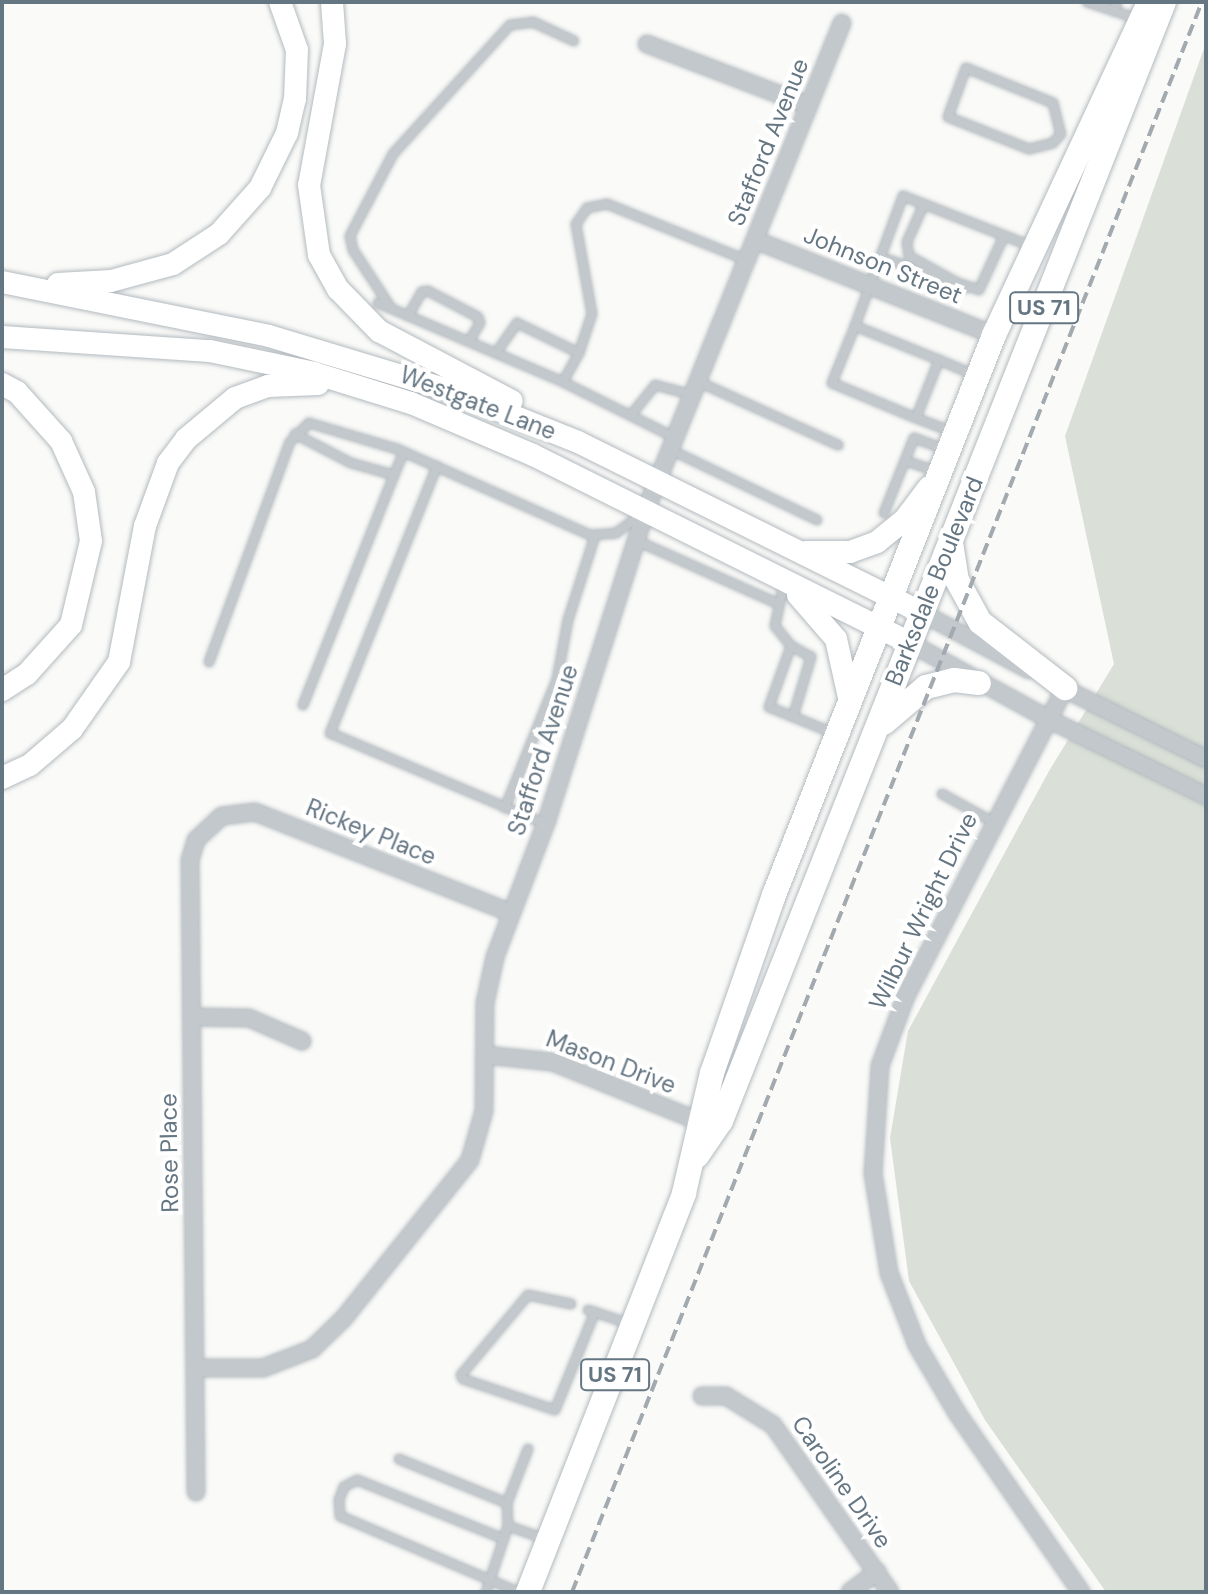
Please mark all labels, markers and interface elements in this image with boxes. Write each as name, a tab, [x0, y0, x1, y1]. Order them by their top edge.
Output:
street label: Stafford Avenue	[721, 54, 815, 230]
street label: Johnson Street	[800, 220, 966, 310]
road number: US 71	[1008, 290, 1080, 326]
street label: Westgate Lane	[396, 360, 560, 446]
street label: Barksdale Boulevard	[879, 472, 989, 690]
street label: Stafford Avenue	[502, 661, 584, 839]
street label: Rickey Place	[302, 793, 440, 871]
street label: Wilbur Wright Drive	[863, 808, 983, 1014]
street label: Mason Drive	[542, 1024, 680, 1100]
street label: Rose Place	[154, 1093, 184, 1213]
road number: US 71	[579, 1357, 651, 1393]
street label: Caroline Drive	[786, 1410, 898, 1554]

